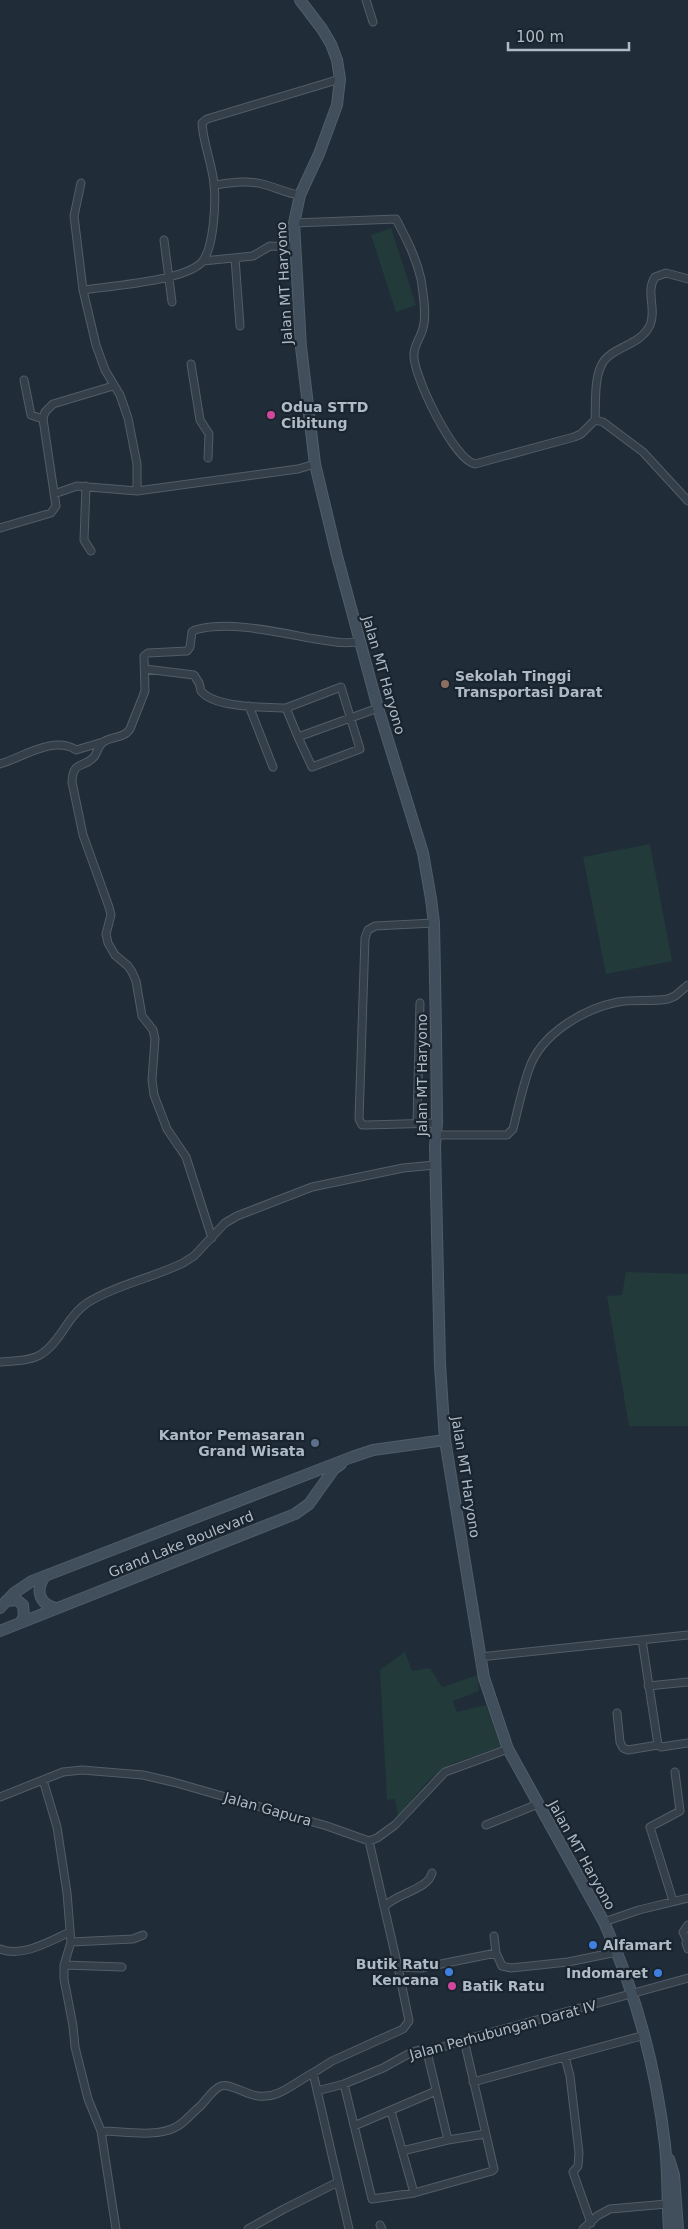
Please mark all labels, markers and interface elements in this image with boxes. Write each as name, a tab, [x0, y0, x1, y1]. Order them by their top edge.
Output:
scale bar	[508, 20, 629, 52]
text: 100 m	[516, 28, 564, 46]
street label: Jalan MT Haryono	[273, 221, 295, 346]
place label: Odua STTD Cibitung	[281, 399, 368, 431]
marker: Odua STTD Cibitung	[265, 409, 277, 421]
street label: Jalan MT Haryono	[359, 613, 409, 736]
place label: Sekolah Tinggi Transportasi Darat	[455, 668, 603, 700]
marker: Sekolah Tinggi Transportasi Darat	[439, 678, 451, 690]
street label: Jalan MT Haryono	[414, 1014, 430, 1137]
street label: Jalan MT Haryono	[448, 1414, 484, 1539]
place label: Kantor Pemasaran Grand Wisata	[159, 1427, 305, 1459]
marker: Kantor Pemasaran Grand Wisata	[309, 1437, 321, 1449]
street label: Grand Lake Boulevard	[106, 1508, 256, 1580]
street label: Jalan Gapura	[222, 1789, 313, 1829]
street label: Jalan MT Haryono	[545, 1797, 619, 1913]
place label: Alfamart	[603, 1937, 672, 1953]
marker: Alfamart	[587, 1939, 599, 1951]
place label: Butik Ratu Kencana	[356, 1956, 439, 1988]
place label: Indomaret	[566, 1965, 648, 1981]
marker: Butik Ratu Kencana	[443, 1966, 455, 1978]
marker: Indomaret	[652, 1967, 664, 1979]
place label: Batik Ratu	[462, 1978, 545, 1994]
marker: Batik Ratu	[446, 1980, 458, 1992]
street label: Jalan Perhubungan Darat IV	[407, 1997, 599, 2063]

